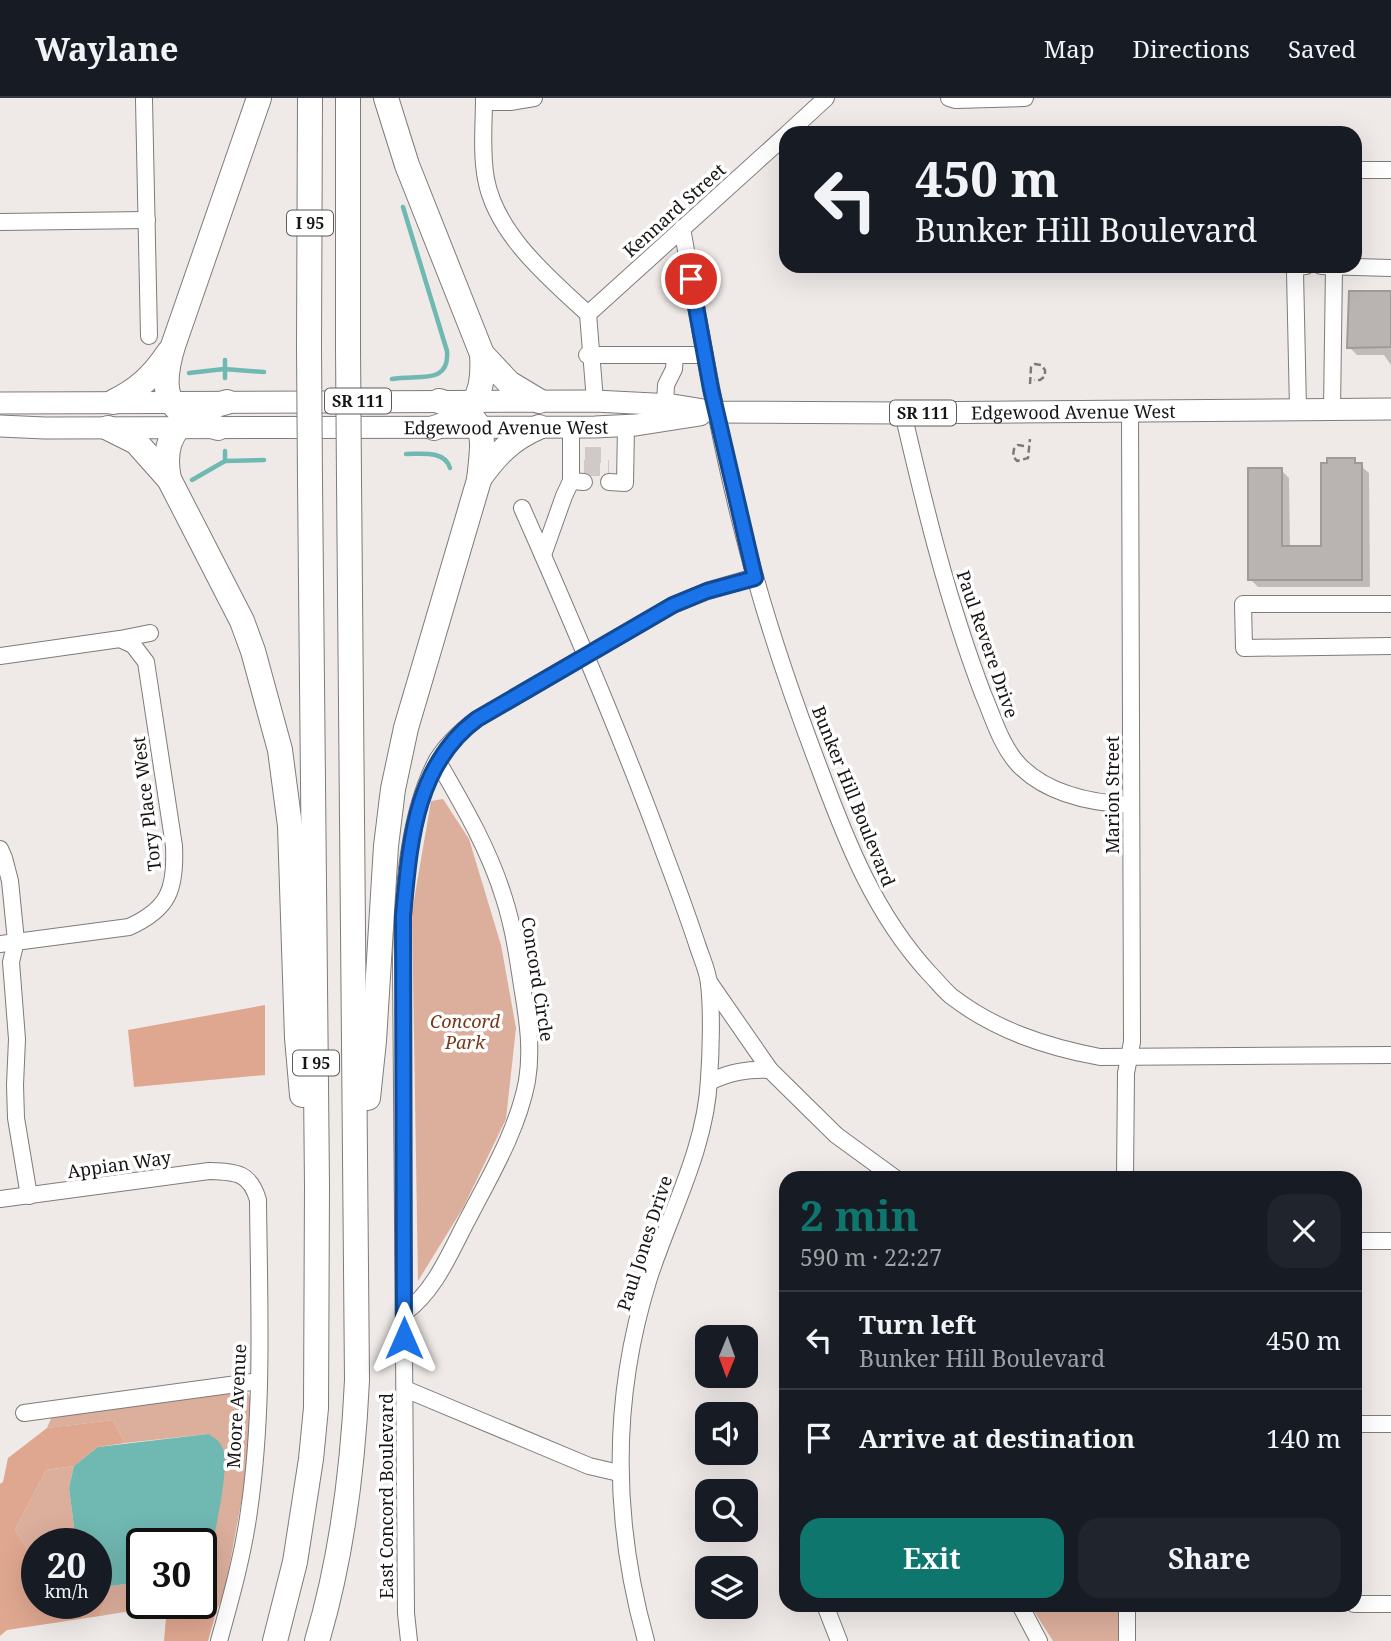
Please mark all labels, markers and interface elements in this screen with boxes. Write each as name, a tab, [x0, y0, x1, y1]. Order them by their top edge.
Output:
text: Waylane	[35, 26, 179, 71]
text: Map	[1044, 32, 1095, 65]
text: Directions	[1133, 32, 1250, 65]
text: Saved	[1288, 32, 1356, 65]
text: 450 m	[915, 145, 1059, 211]
icon: left	[800, 154, 891, 245]
street label: Kennard Street	[618, 158, 730, 262]
text: Bunker Hill Boulevard	[915, 208, 1257, 251]
road number: I 95	[287, 211, 333, 236]
pin	[661, 249, 721, 309]
icon: arrive	[672, 260, 710, 298]
road number: SR 111	[325, 388, 391, 414]
street label: Edgewood Avenue West	[971, 399, 1176, 424]
road number: SR 111	[890, 400, 956, 426]
street label: Edgewood Avenue West	[404, 414, 609, 439]
street label: Paul Revere Drive	[952, 567, 1024, 721]
street label: Bunker Hill Boulevard	[807, 702, 901, 890]
street label: Tory Place West	[126, 735, 166, 873]
street label: Marion Street	[1100, 736, 1124, 854]
street label: Concord Circle	[516, 915, 560, 1043]
park label: Concord Park	[430, 1009, 501, 1054]
road number: I 95	[293, 1051, 339, 1076]
street label: Appian Way	[66, 1145, 173, 1183]
street label: Paul Jones Drive	[611, 1172, 677, 1314]
text: 2 min	[800, 1186, 919, 1243]
button: close	[1267, 1194, 1341, 1268]
text: 590 m · 22:27	[800, 1241, 942, 1273]
position arrow	[367, 1301, 441, 1375]
text: Turn left	[859, 1306, 976, 1342]
icon: left	[800, 1321, 838, 1359]
text: 450 m	[1266, 1322, 1341, 1358]
north arrow	[695, 1325, 758, 1388]
map controls	[695, 1325, 758, 1619]
text: Bunker Hill Boulevard	[859, 1342, 1105, 1374]
street label: Moore Avenue	[221, 1343, 251, 1469]
street label: East Concord Boulevard	[374, 1393, 398, 1599]
button: sound	[695, 1402, 758, 1465]
icon: arrive	[800, 1419, 838, 1457]
text: Arrive at destination	[859, 1420, 1135, 1456]
text: 140 m	[1266, 1420, 1341, 1456]
button: search	[695, 1479, 758, 1542]
button: Exit	[800, 1518, 1064, 1598]
button: Share	[1078, 1518, 1341, 1598]
speed limit sign: 30	[126, 1528, 217, 1619]
text: 20	[47, 1541, 86, 1588]
button: layers	[695, 1556, 758, 1619]
text: km/h	[44, 1579, 89, 1603]

